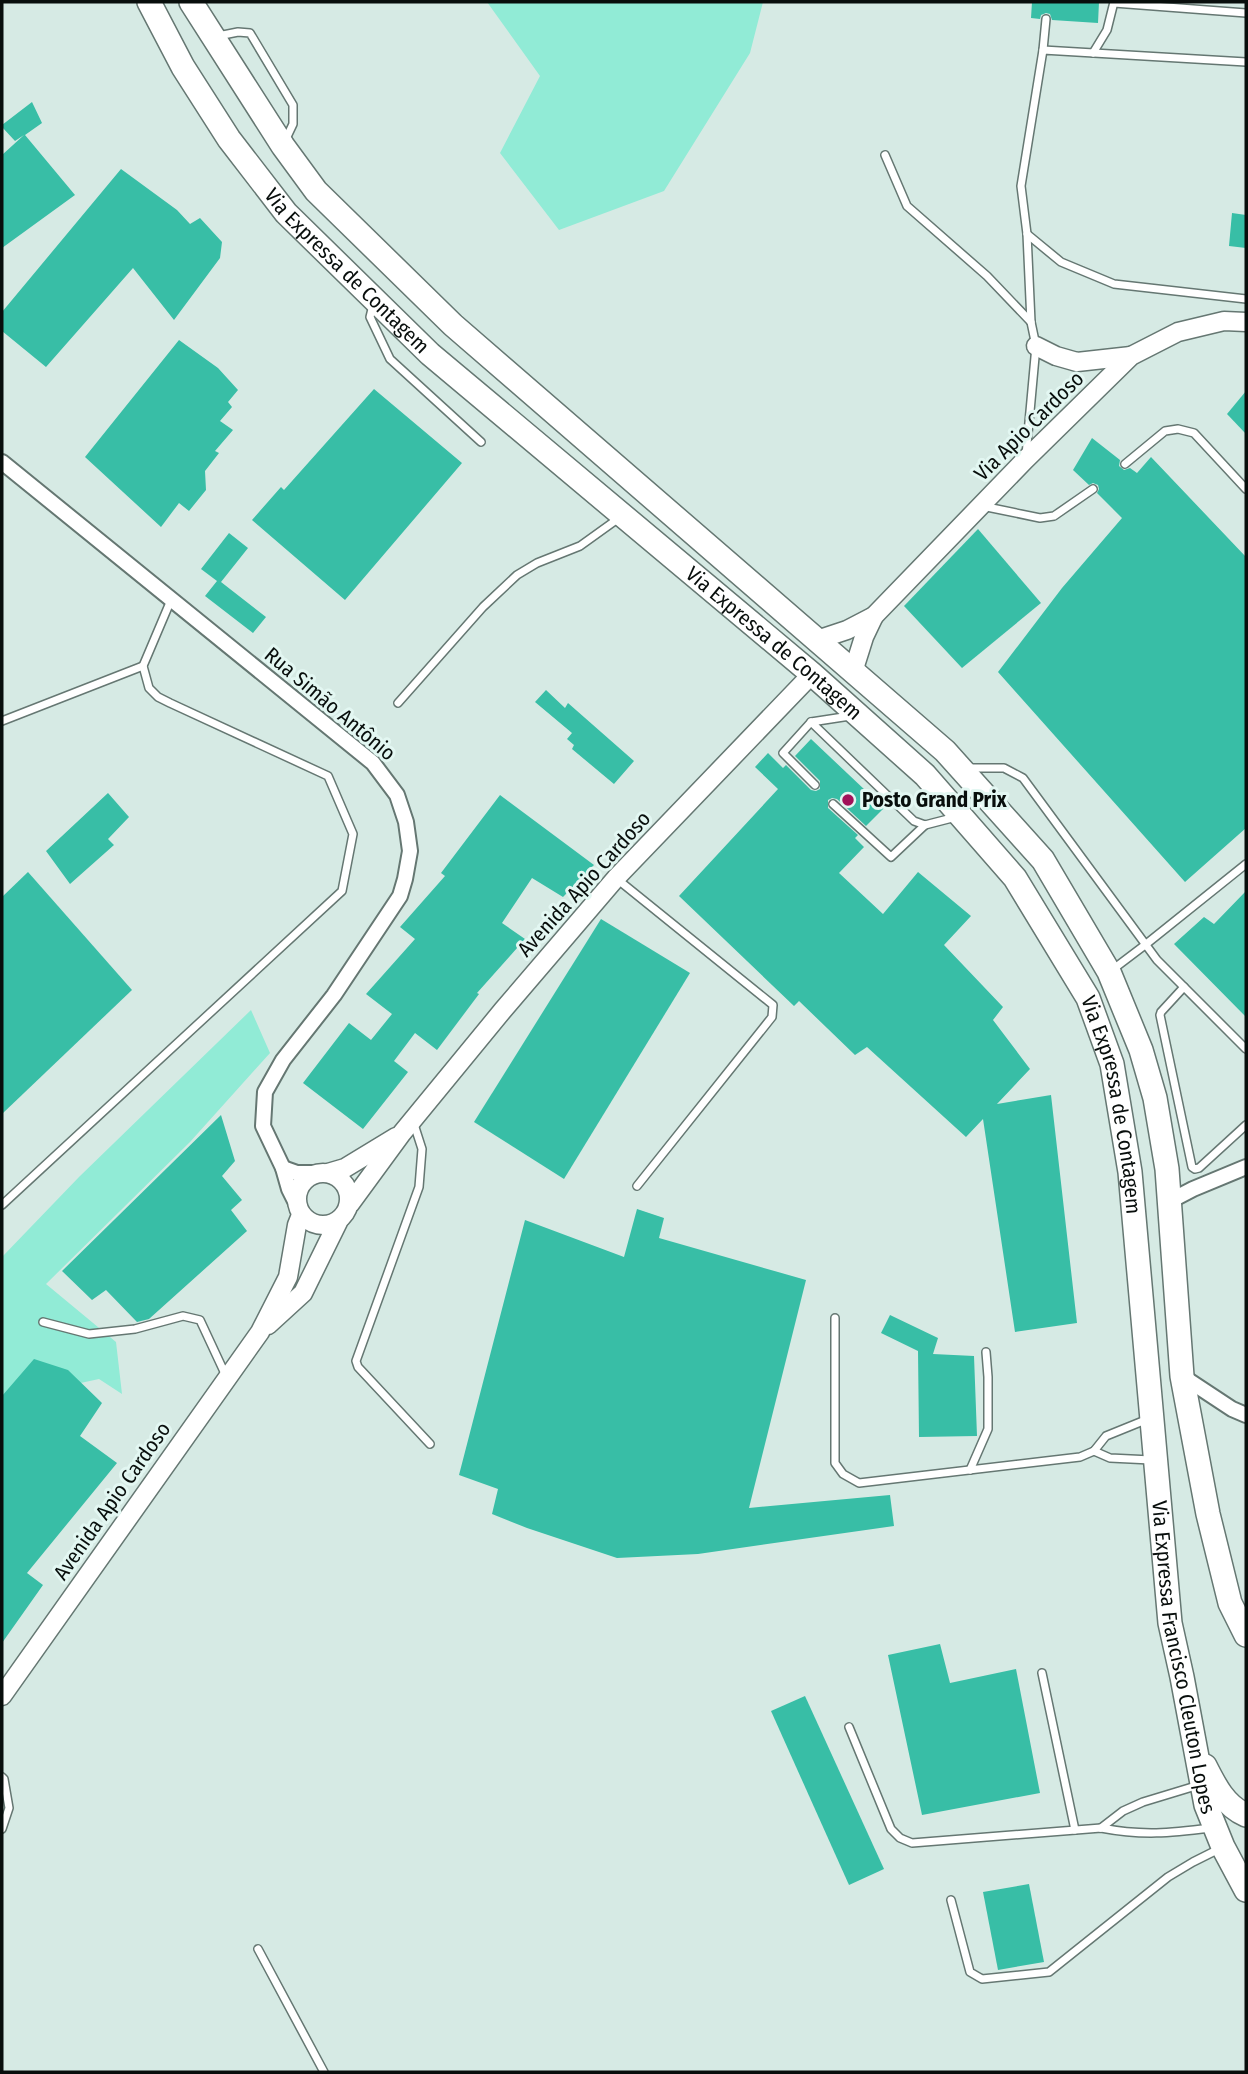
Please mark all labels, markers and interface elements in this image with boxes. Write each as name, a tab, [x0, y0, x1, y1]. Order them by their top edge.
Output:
street label: Via Expressa de Contagem	[259, 183, 435, 359]
street label: Via Apio Cardoso	[969, 366, 1089, 486]
street label: Via Expressa de Contagem	[680, 561, 867, 725]
street label: Rua Simão Antônio	[259, 642, 401, 766]
place label: Posto Grand Prix	[862, 787, 1008, 813]
marker: Posto Grand Prix	[840, 792, 856, 808]
street label: Avenida Apio Cardoso	[512, 806, 656, 962]
street label: Via Expressa de Contagem	[1075, 992, 1147, 1215]
street label: Avenida Apio Cardoso	[48, 1417, 176, 1585]
street label: Via Expressa Francisco Cleuton Lopes	[1146, 1499, 1221, 1818]

